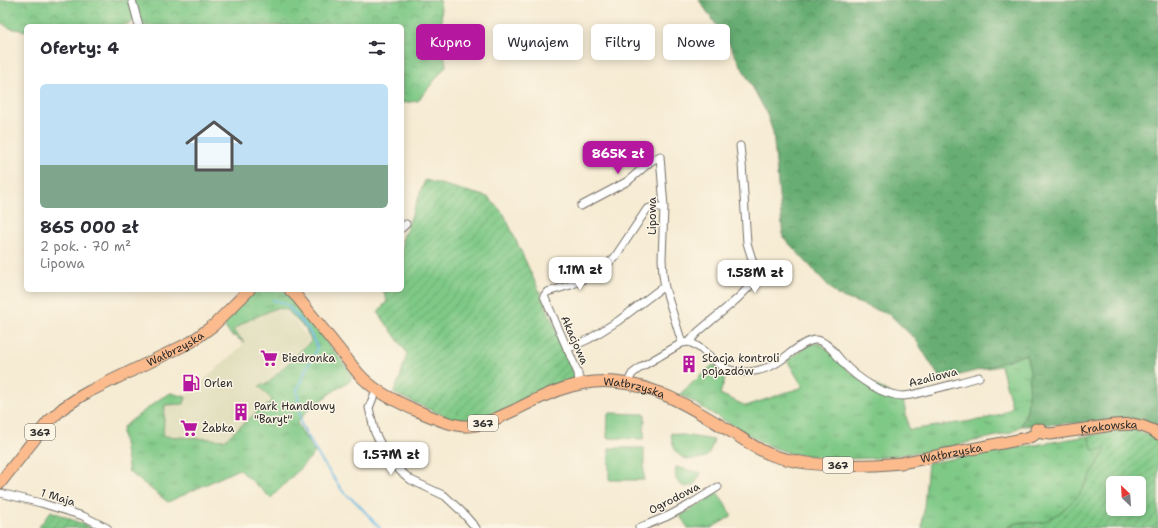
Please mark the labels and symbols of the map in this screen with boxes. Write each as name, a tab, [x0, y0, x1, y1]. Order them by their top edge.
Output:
pin: 865K zł	[581, 141, 655, 175]
street label: Lipowa	[645, 197, 660, 235]
pin: 1.1M zł	[543, 257, 617, 291]
pin: 1.58M zł	[714, 260, 796, 294]
street label: Akacjowa	[557, 314, 592, 367]
street label: Wałbrzyska	[144, 328, 207, 370]
supermarket icon: Biedronka	[259, 348, 279, 368]
place label: Biedronka	[282, 351, 335, 366]
place label: Stacja kontroli pojazdów	[702, 351, 780, 379]
building icon: Stacja kontroli pojazdów	[679, 354, 699, 374]
street label: Azaliowa	[907, 364, 959, 391]
fuel station icon: Orlen	[181, 373, 201, 393]
street label: Wałbrzyska	[603, 374, 667, 402]
place label: Orlen	[204, 376, 233, 391]
place label: Park Handlowy "Baryt"	[254, 399, 335, 427]
building icon: Park Handlowy "Baryt"	[231, 402, 251, 422]
road number: 367	[468, 415, 498, 431]
street label: Krakowska	[1080, 417, 1140, 438]
supermarket icon: Żabka	[179, 418, 199, 438]
place label: Żabka	[202, 421, 235, 436]
road number: 367	[25, 424, 55, 440]
street label: Wałbrzyska	[919, 440, 984, 467]
pin: 1.57M zł	[350, 442, 432, 476]
road number: 367	[823, 457, 853, 473]
north arrow	[1106, 476, 1146, 516]
street label: Ogrodowa	[646, 479, 702, 518]
street label: 1 Maja	[39, 485, 77, 510]

